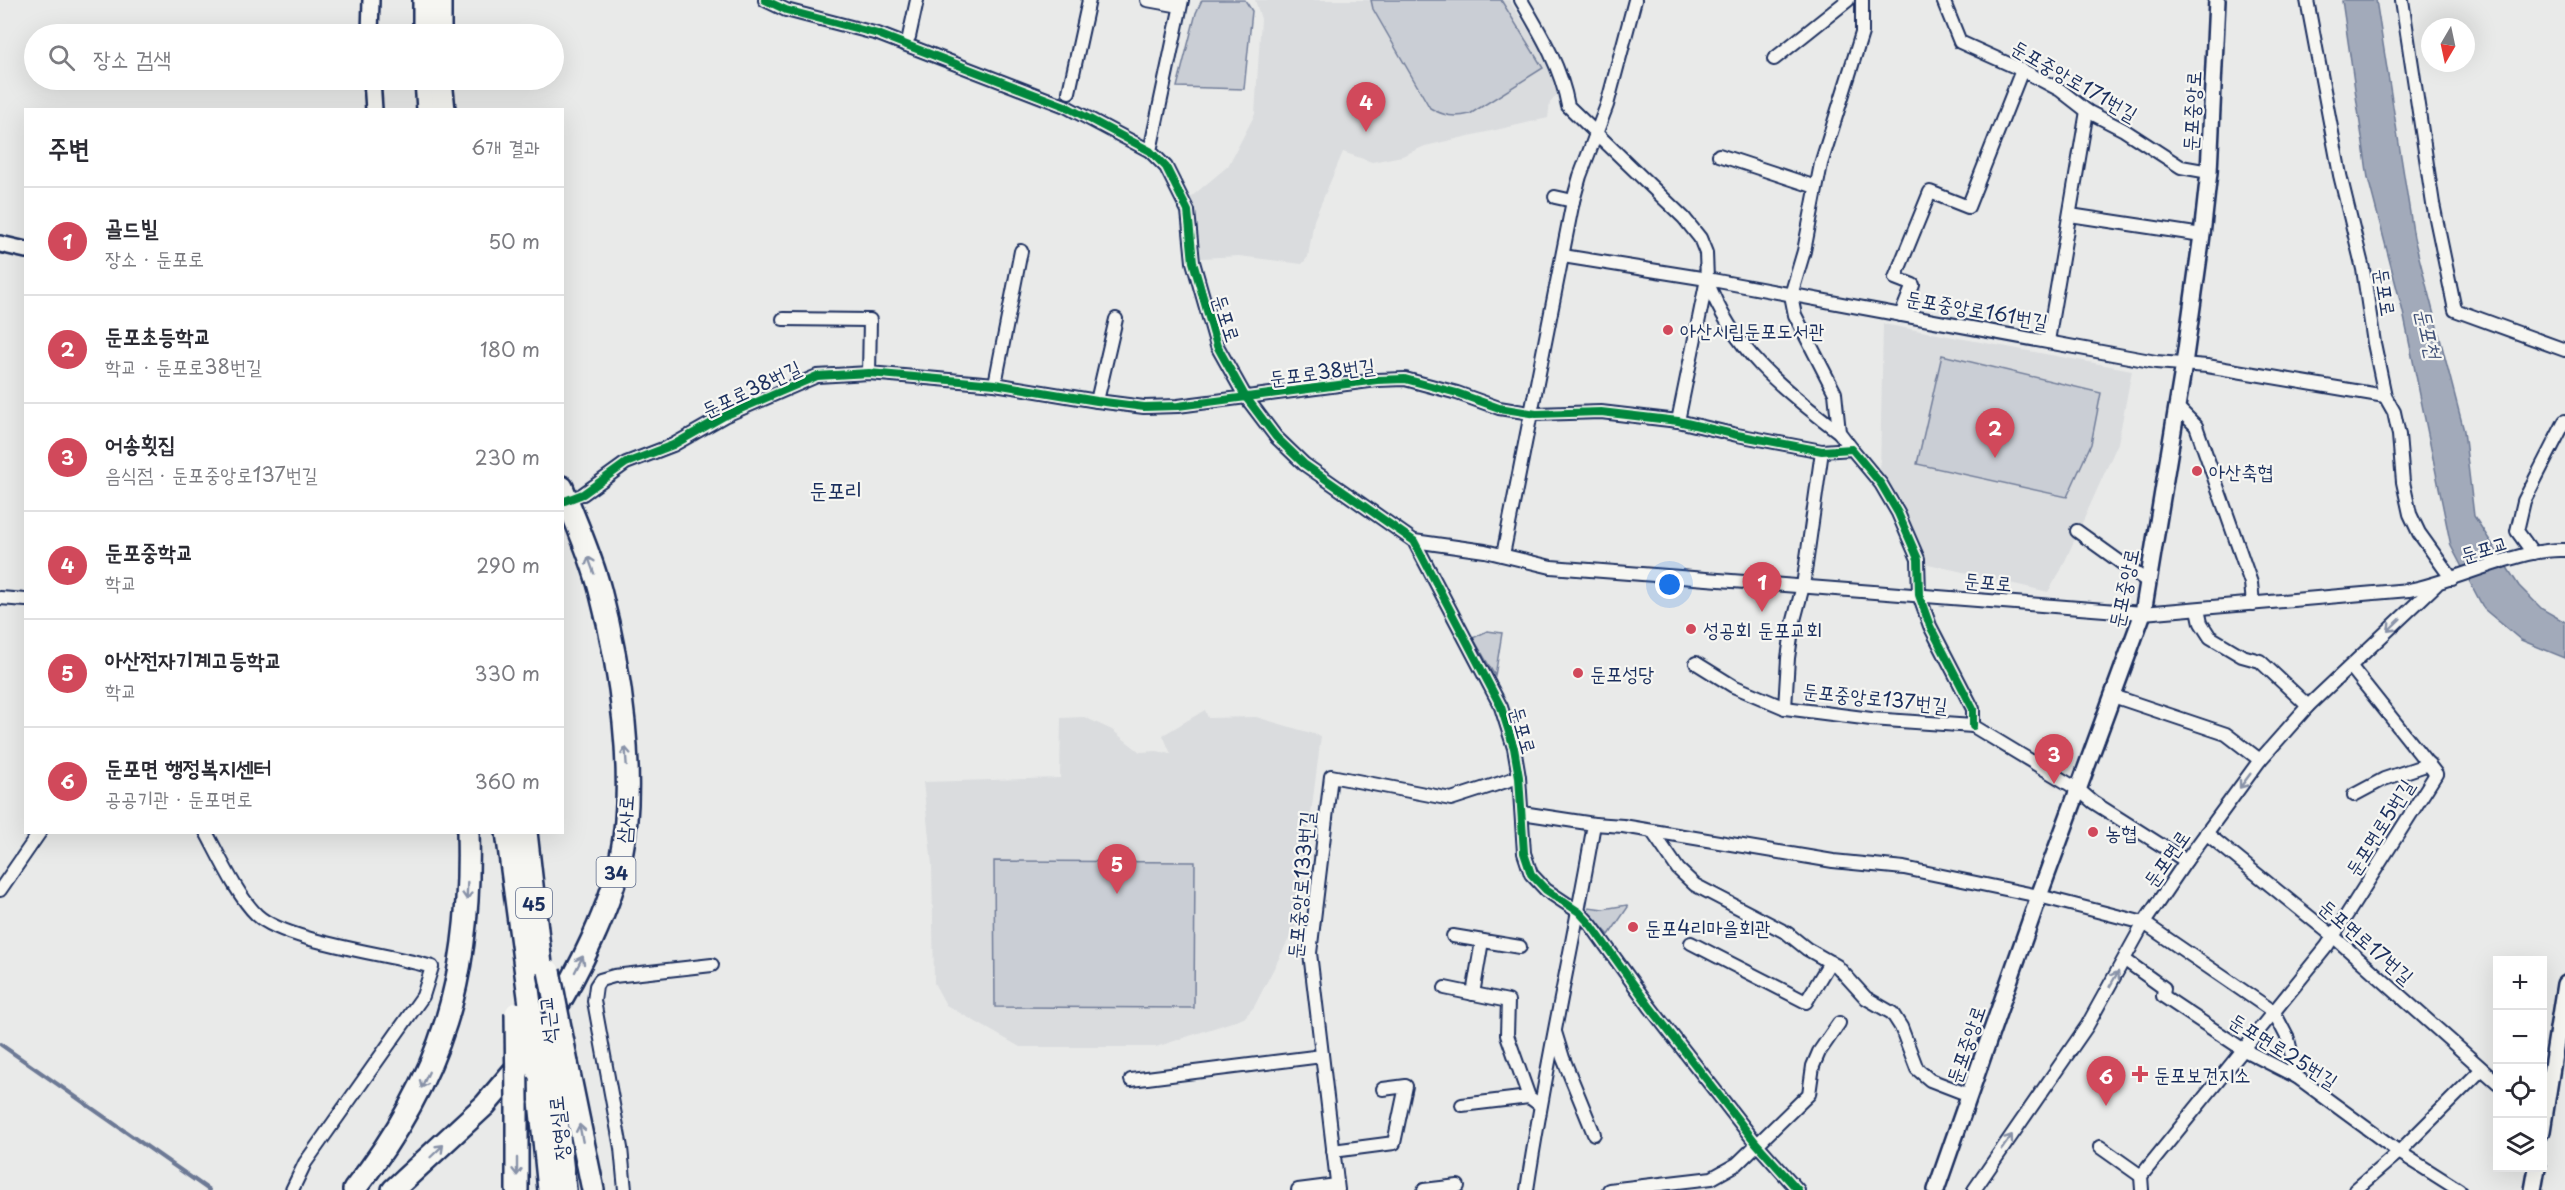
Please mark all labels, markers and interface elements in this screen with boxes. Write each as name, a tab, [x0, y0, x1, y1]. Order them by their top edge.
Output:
north arrow	[2421, 18, 2475, 72]
search box	[24, 24, 564, 90]
street label: 둔포중앙로171번길	[2006, 32, 2144, 128]
icon: search	[45, 41, 78, 74]
text: 장소 검색	[93, 41, 171, 74]
street label: 둔포중앙로	[2174, 70, 2208, 152]
pin: 4	[1346, 82, 1386, 132]
text: 주변	[48, 128, 90, 167]
text: 6개 결과	[471, 132, 540, 162]
text: 골드빌	[105, 210, 158, 243]
text: 1	[63, 226, 72, 256]
text: 50 m	[488, 226, 540, 256]
text: 장소 · 둔포로	[105, 243, 204, 273]
street label: 둔포로	[2367, 266, 2405, 318]
street label: 둔포중앙로161번길	[1903, 282, 2051, 336]
street label: 둔포로	[1205, 290, 1249, 346]
water label: 둔포천	[2409, 305, 2452, 363]
place label: 아산시립둔포도서관	[1680, 315, 1825, 345]
text: 둔포초등학교	[105, 318, 211, 351]
marker: 아산시립둔포도서관	[1661, 323, 1675, 337]
text: 2	[60, 334, 75, 364]
text: 180 m	[480, 334, 540, 364]
street label: 둔포로38번길	[1267, 350, 1377, 392]
text: 학교 · 둔포로38번길	[105, 351, 262, 381]
street label: 둔포로38번길	[697, 352, 805, 424]
pin: 2	[1976, 408, 2014, 458]
text: 어송횟집	[105, 426, 176, 459]
text: 3	[61, 442, 74, 472]
text: 230 m	[475, 442, 540, 472]
place label: 아산축협	[2209, 456, 2273, 486]
text: 음식점 · 둔포중앙로137번길	[105, 459, 318, 489]
marker: 아산축협	[2190, 464, 2204, 478]
district label: 둔포리	[809, 472, 863, 505]
street label: 둔포교	[2457, 527, 2511, 569]
text: 둔포중학교	[105, 534, 194, 567]
street label: 둔포중앙로	[2100, 546, 2146, 630]
text: 4	[61, 550, 74, 580]
text: 290 m	[476, 550, 540, 580]
one-way arrow	[585, 556, 596, 575]
pin: 1	[1742, 562, 1782, 612]
street label: 둔포로	[1963, 564, 2013, 598]
text: 학교	[105, 567, 137, 597]
your location	[1655, 570, 1684, 599]
place label: 성공회 둔포교회	[1703, 614, 1822, 644]
one-way arrow	[2387, 618, 2402, 633]
marker: 성공회 둔포교회	[1684, 622, 1698, 636]
text: 아산전자기계고등학교	[105, 642, 282, 675]
text: 5	[61, 658, 74, 688]
text: 330 m	[474, 658, 540, 688]
place label: 둔포성당	[1590, 658, 1654, 688]
marker: 둔포성당	[1571, 666, 1585, 680]
street label: 둔포중앙로137번길	[1801, 674, 1949, 720]
text: 학교	[105, 675, 137, 705]
street label: 둔포로	[1503, 703, 1545, 757]
pin: 3	[2034, 734, 2074, 784]
one-way arrow	[621, 747, 632, 767]
text: 둔포면 행정복지센터	[105, 750, 271, 783]
text: 6	[60, 766, 75, 796]
text: 360 m	[474, 766, 540, 796]
one-way arrow	[2239, 773, 2251, 789]
street label: 둔포면로5번길	[2337, 773, 2421, 881]
text: 공공기관 · 둔포면로	[105, 783, 253, 813]
street label: 삼사로	[607, 794, 641, 844]
street label: 둔포중앙로133번길	[1279, 810, 1321, 960]
place label: 농협	[2105, 817, 2137, 847]
street label: 둔포면로	[2135, 823, 2197, 893]
marker: 농협	[2086, 825, 2100, 839]
pin: 5	[1098, 844, 1136, 894]
road number: 34	[596, 857, 636, 887]
one-way arrow	[461, 880, 473, 900]
road number: 45	[516, 888, 552, 918]
street label: 둔포면로17번길	[2313, 891, 2421, 991]
place label: 둔포4리마을회관	[1645, 912, 1771, 942]
marker: 둔포4리마을회관	[1626, 920, 1640, 934]
one-way arrow	[573, 956, 585, 973]
map controls	[2493, 956, 2547, 1172]
button: +	[2493, 956, 2547, 1010]
one-way arrow	[2108, 971, 2120, 988]
street label: 석근교	[530, 994, 564, 1046]
street label: 둔포중앙로	[1938, 1001, 1992, 1087]
street label: 둔포면로25번길	[2224, 1005, 2344, 1095]
button: −	[2493, 1010, 2547, 1064]
pin: 6	[2086, 1056, 2126, 1106]
place label: 둔포보건지소	[2154, 1059, 2251, 1089]
button: locate	[2493, 1064, 2547, 1118]
marker: 둔포보건지소	[2131, 1065, 2149, 1083]
one-way arrow	[418, 1070, 430, 1088]
street label: 장영실로	[540, 1094, 576, 1162]
button: layers	[2493, 1118, 2547, 1172]
one-way arrow	[575, 1123, 586, 1143]
one-way arrow	[2001, 1135, 2013, 1151]
one-way arrow	[430, 1144, 445, 1158]
one-way arrow	[511, 1156, 523, 1176]

